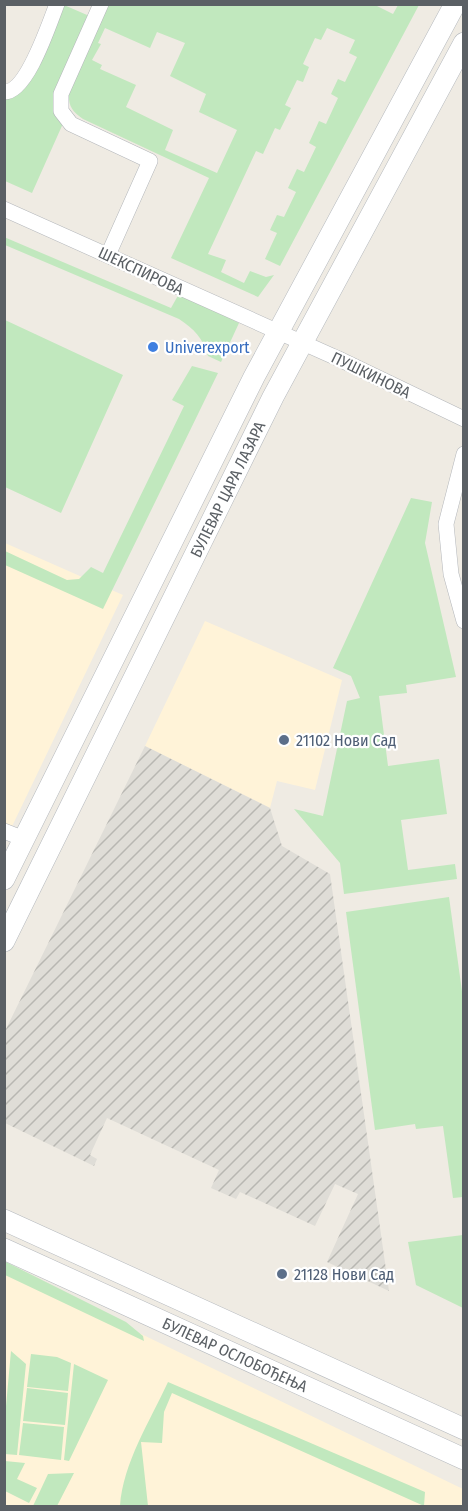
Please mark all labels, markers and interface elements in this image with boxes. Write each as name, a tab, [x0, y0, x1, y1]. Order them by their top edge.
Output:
street label: ШЕКСПИРОВА	[95, 243, 187, 299]
place label: Univerexport	[165, 338, 250, 357]
marker: Univerexport	[146, 340, 160, 354]
street label: ПУШКИНОВА	[328, 348, 414, 403]
street label: БУЛЕВАР ЦАРА ЛАЗАРА	[186, 418, 269, 560]
place label: 21102 Нови Сад	[296, 731, 396, 750]
marker: 21102 Нови Сад	[277, 733, 291, 747]
place label: 21128 Нови Сад	[294, 1265, 394, 1284]
marker: 21128 Нови Сад	[275, 1267, 289, 1281]
street label: БУЛЕВАР ОСЛОБОЂЕЊА	[160, 1313, 311, 1396]

